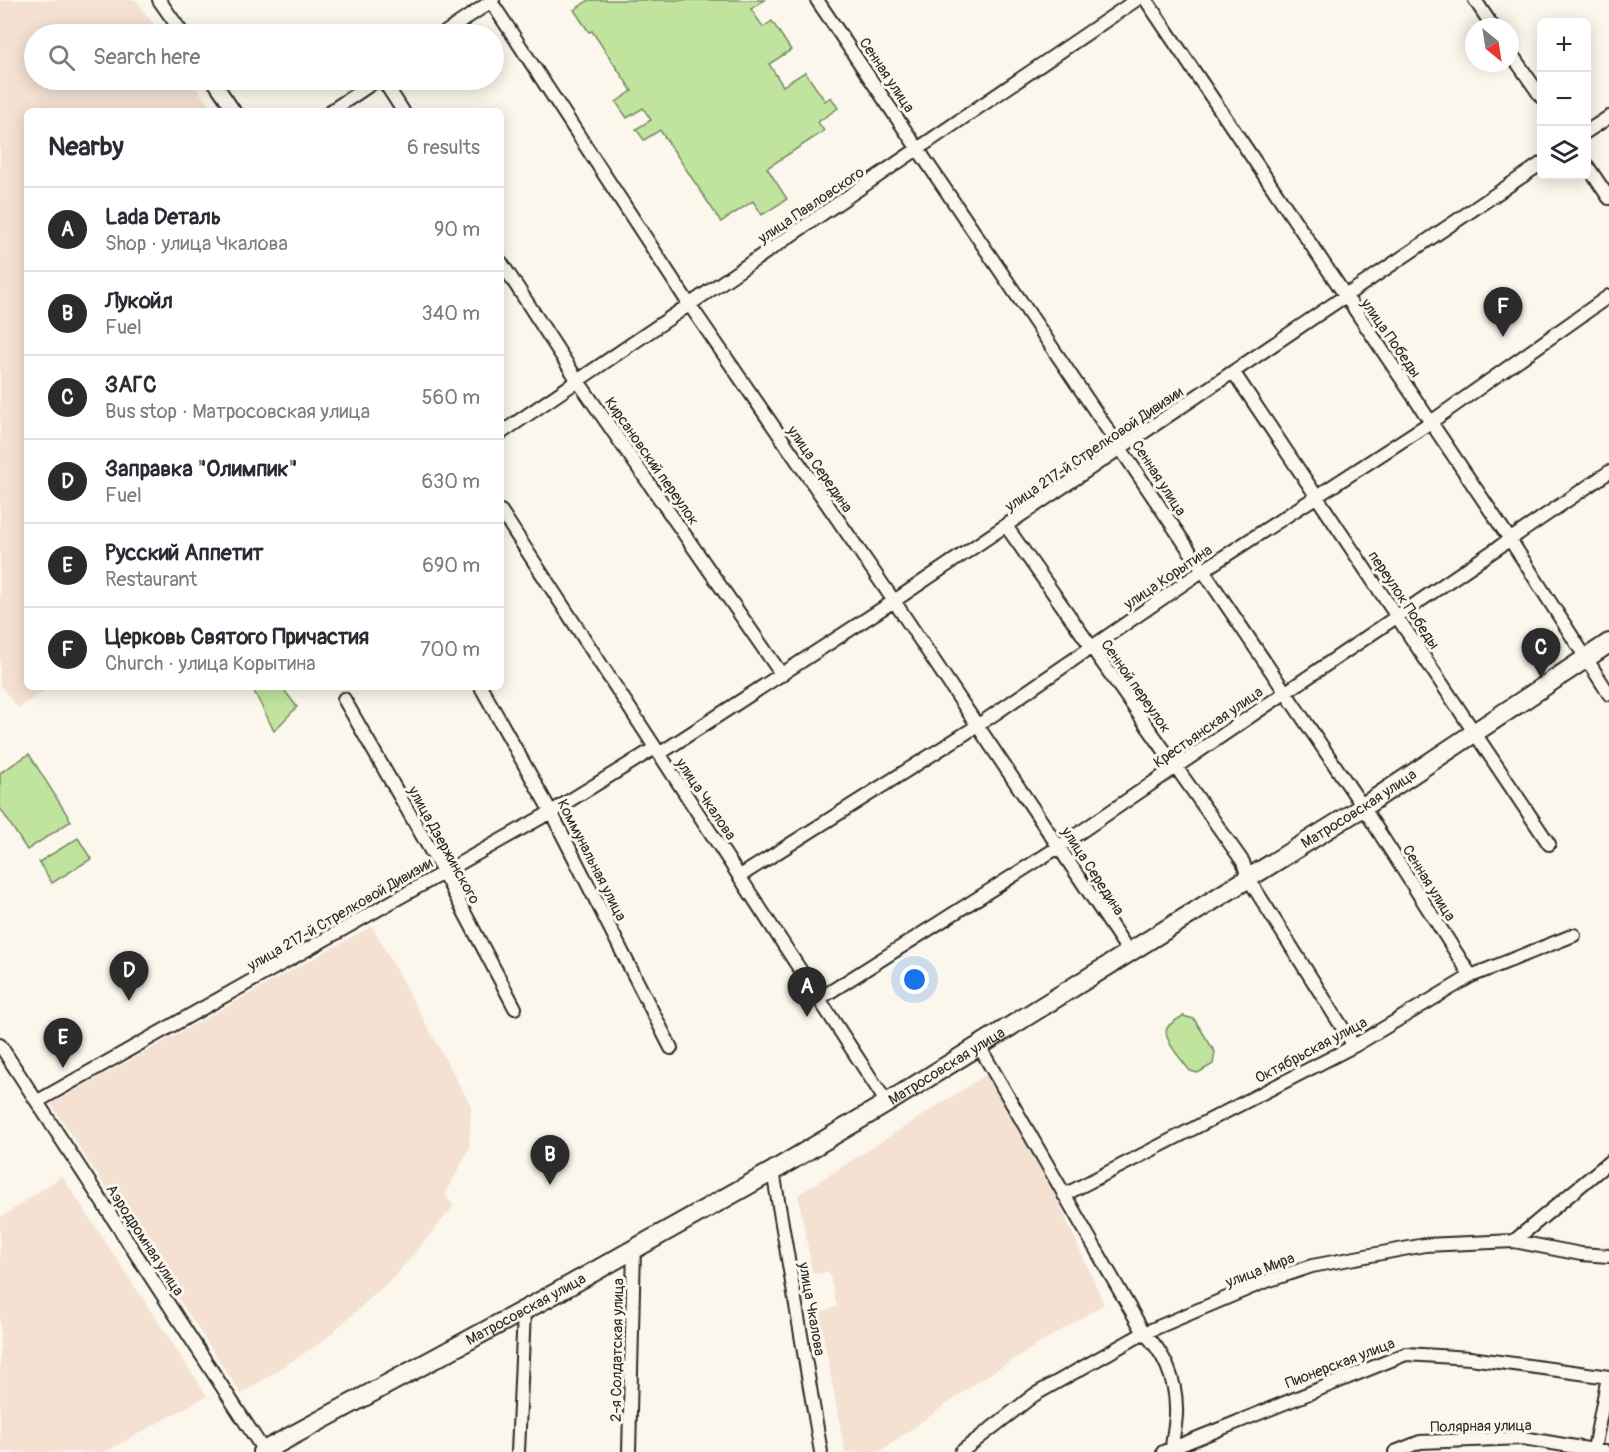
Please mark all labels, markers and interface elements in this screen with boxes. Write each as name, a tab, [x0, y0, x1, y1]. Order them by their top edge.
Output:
north arrow	[1465, 18, 1519, 72]
map controls	[1537, 18, 1591, 180]
button: +	[1537, 18, 1591, 72]
search box	[24, 24, 504, 90]
street label: Сенная улица	[855, 34, 919, 116]
icon: search	[45, 41, 78, 74]
text: Search here	[93, 43, 200, 71]
button: −	[1537, 72, 1591, 126]
button: layers	[1537, 126, 1591, 180]
text: Nearby	[48, 131, 124, 163]
text: 6 results	[407, 135, 480, 160]
street label: улица Павловского	[754, 163, 868, 248]
text: Lada Dеталь	[105, 203, 221, 231]
text: A	[61, 217, 74, 242]
text: 90 m	[434, 217, 480, 242]
text: Shop · улица Чкалова	[105, 231, 288, 256]
text: Лукойл	[105, 287, 173, 315]
pin: F	[1484, 288, 1522, 337]
street label: улица Победы	[1356, 294, 1425, 382]
text: B	[62, 301, 73, 326]
text: 340 m	[421, 301, 480, 326]
text: Fuel	[105, 315, 142, 340]
text: ЗАГС	[105, 371, 157, 399]
street label: улица 217-й Стрелковой Дивизии	[1001, 382, 1187, 517]
text: C	[61, 385, 74, 410]
text: 560 m	[422, 385, 480, 410]
street label: Кирсановский переулок	[600, 394, 703, 529]
text: Bus stop · Матросовская улица	[105, 399, 370, 424]
street label: улица Середина	[782, 421, 857, 516]
street label: Сенная улица	[1127, 437, 1190, 520]
text: Заправка "Олимпик"	[105, 455, 297, 483]
text: D	[61, 469, 74, 494]
text: 630 m	[421, 469, 480, 494]
text: Fuel	[105, 483, 142, 508]
text: Русский Аппетит	[105, 539, 264, 567]
street label: улица Корытина	[1120, 541, 1216, 615]
street label: переулок Победы	[1364, 547, 1443, 653]
text: E	[62, 553, 73, 578]
text: 690 m	[422, 553, 480, 578]
text: Restaurant	[105, 567, 197, 592]
text: Церковь Святого Причастия	[105, 623, 369, 651]
pin: C	[1522, 628, 1560, 678]
street label: Сенной переулок	[1096, 636, 1175, 737]
text: F	[61, 637, 74, 662]
text: 700 m	[420, 637, 480, 662]
text: Church · улица Корытина	[105, 651, 315, 676]
street label: Крестьянская улица	[1150, 683, 1267, 772]
street label: улица Чкалова	[671, 754, 740, 844]
street label: Матросовская улица	[1298, 765, 1420, 853]
street label: улица Дзержинского	[403, 782, 484, 907]
street label: Коммунальная улица	[553, 796, 630, 924]
street label: улица Середина	[1056, 823, 1128, 919]
street label: Сенная улица	[1398, 842, 1459, 925]
street label: улица 217-й Стрелковой Дивизии	[243, 853, 437, 976]
pin: D	[110, 952, 148, 1001]
your location	[900, 965, 929, 994]
pin: A	[788, 968, 826, 1017]
street label: Октябрьская улица	[1252, 1013, 1371, 1088]
pin: E	[44, 1018, 82, 1068]
street label: Матросовская улица	[885, 1023, 1009, 1110]
pin: B	[530, 1136, 570, 1185]
street label: Аэродромная улица	[101, 1181, 188, 1300]
street label: улица Мира	[1222, 1249, 1297, 1293]
street label: улица Чкалова	[794, 1260, 829, 1357]
street label: Матросовская улица	[463, 1269, 589, 1350]
street label: 2-я Солдатская улица	[607, 1278, 628, 1422]
street label: Пионерская улица	[1283, 1334, 1398, 1393]
street label: Полярная улица	[1430, 1416, 1532, 1437]

